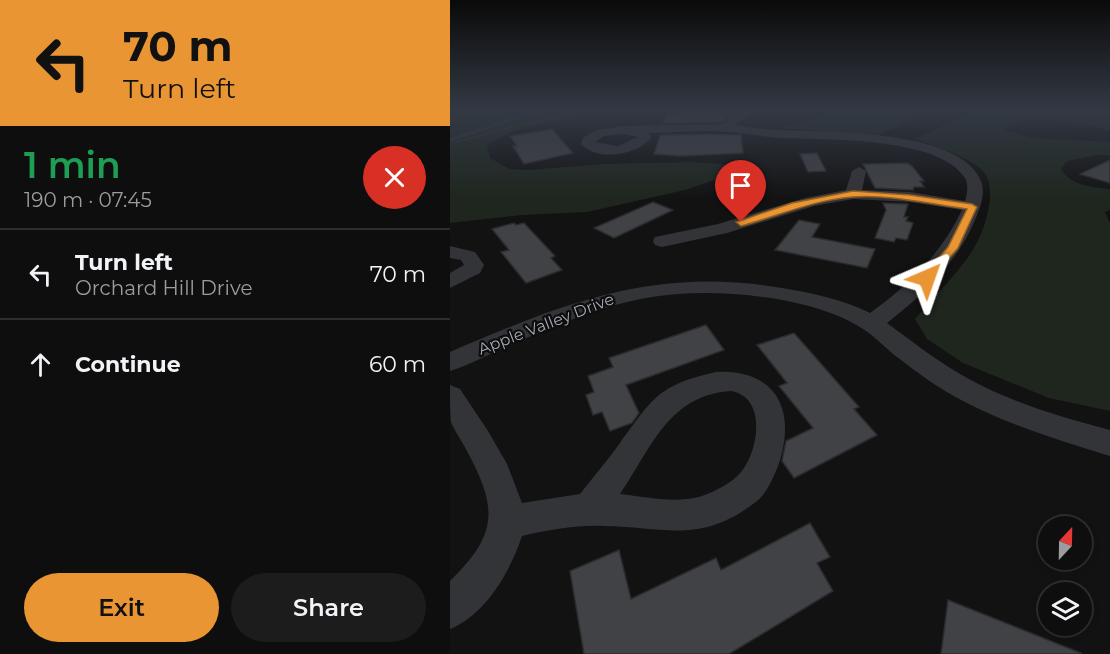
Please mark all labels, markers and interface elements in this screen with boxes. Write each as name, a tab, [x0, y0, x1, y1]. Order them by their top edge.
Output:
text: 70 m	[123, 20, 233, 72]
icon: left	[24, 24, 102, 102]
text: Turn left	[123, 72, 236, 105]
text: 1 min	[24, 143, 121, 187]
button: close	[363, 146, 426, 209]
pin	[715, 160, 766, 222]
icon: arrive	[724, 169, 757, 202]
text: 190 m · 07:45	[24, 188, 152, 212]
position arrow	[895, 246, 959, 310]
text: Turn left	[75, 249, 173, 276]
icon: left	[24, 258, 57, 291]
text: 70 m	[370, 261, 426, 288]
text: Orchard Hill Drive	[75, 276, 253, 300]
street label: Apple Valley Drive	[475, 289, 617, 359]
icon: ahead	[24, 348, 57, 381]
text: Continue	[75, 351, 181, 378]
text: 60 m	[369, 351, 426, 378]
north arrow	[1038, 516, 1092, 570]
map controls	[1038, 516, 1092, 636]
button: Exit	[24, 573, 219, 642]
button: Share	[231, 573, 426, 642]
button: layers	[1038, 582, 1092, 636]

